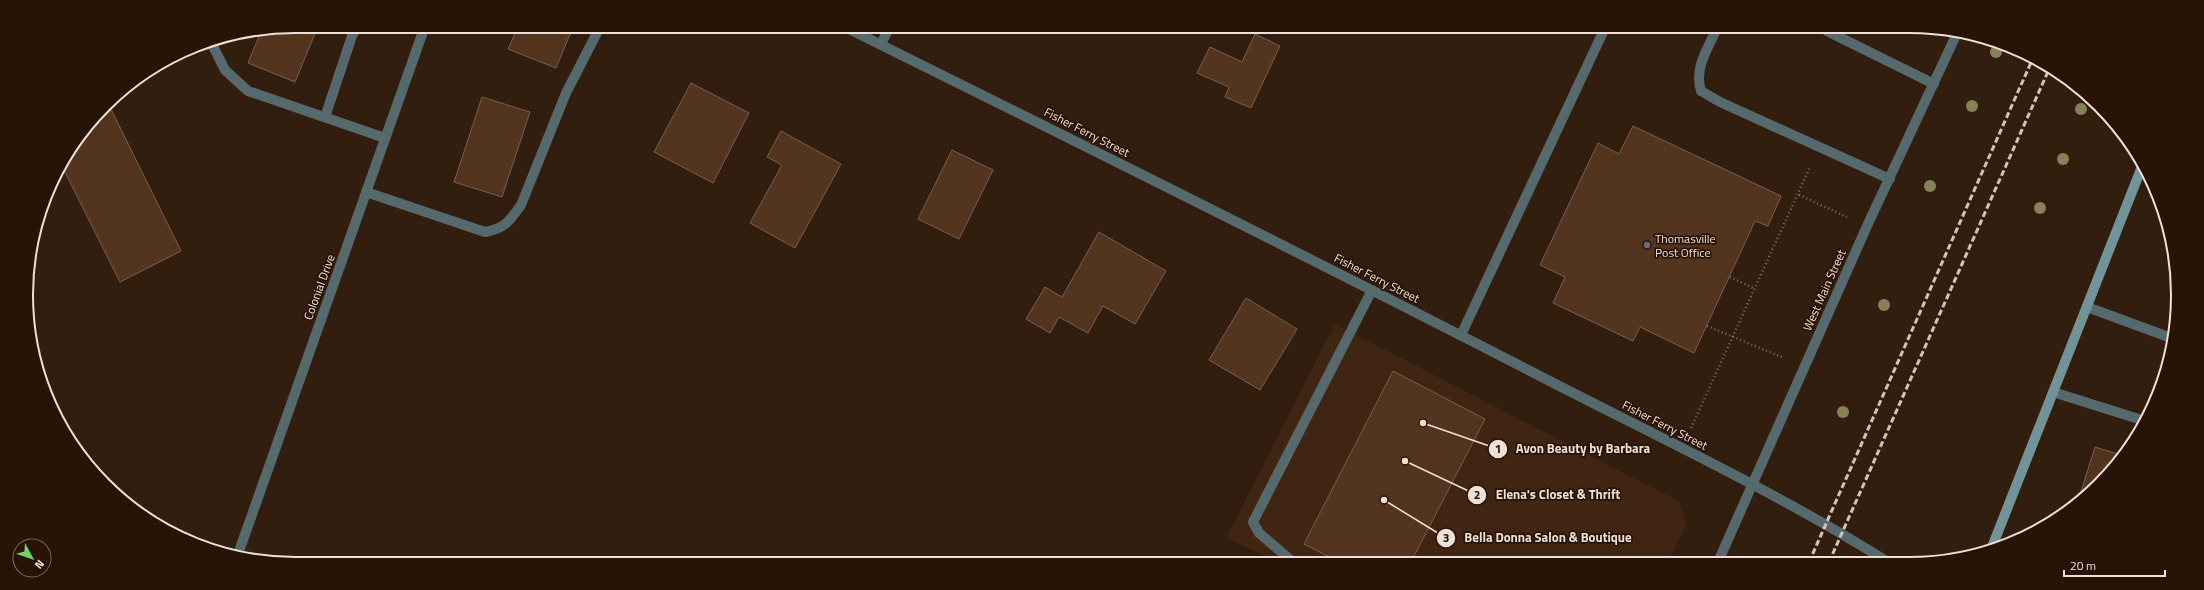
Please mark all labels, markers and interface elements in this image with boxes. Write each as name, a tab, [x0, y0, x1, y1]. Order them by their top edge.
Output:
street label: Fisher Ferry Street	[1041, 102, 1134, 162]
place label: Thomasville Post Office	[1655, 229, 1716, 262]
marker: Thomasville Post Office	[1642, 240, 1652, 250]
street label: West Main Street	[1798, 245, 1851, 334]
street label: Fisher Ferry Street	[1331, 248, 1424, 308]
street label: Colonial Drive	[298, 252, 340, 322]
street label: Fisher Ferry Street	[1619, 395, 1712, 455]
callout: Avon Beauty by Barbara	[1488, 436, 1658, 461]
text: Avon Beauty by Barbara	[1516, 438, 1651, 458]
text: 1	[1495, 439, 1501, 458]
callout: Elena's Closet & Thrift	[1467, 482, 1628, 507]
text: Elena's Closet & Thrift	[1496, 484, 1621, 504]
text: 2	[1474, 485, 1480, 504]
callout: Bella Donna Salon & Boutique	[1436, 525, 1639, 550]
text: Bella Donna Salon & Boutique	[1464, 527, 1632, 547]
text: 3	[1443, 528, 1449, 547]
north arrow	[12, 538, 52, 578]
scale bar	[2064, 552, 2165, 578]
text: N	[31, 556, 48, 572]
text: 20 m	[2070, 556, 2096, 575]

